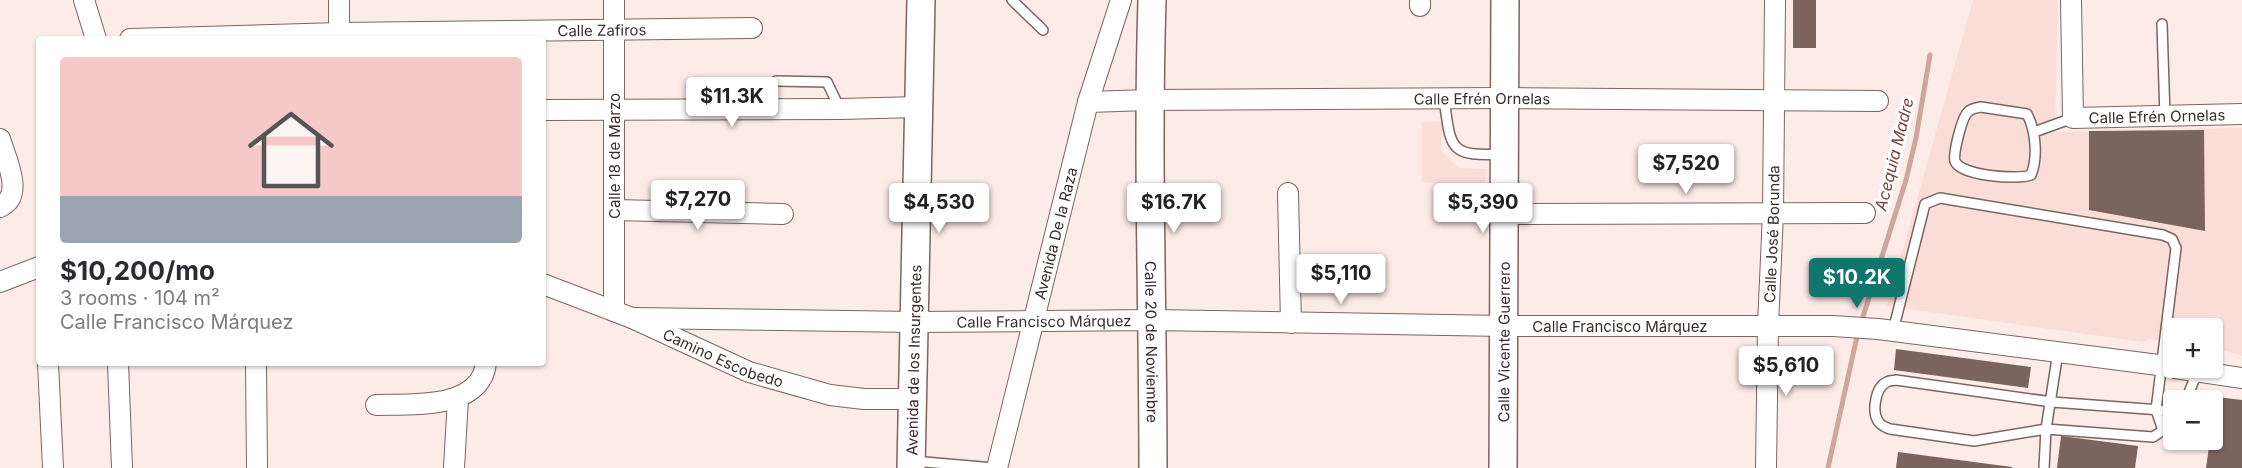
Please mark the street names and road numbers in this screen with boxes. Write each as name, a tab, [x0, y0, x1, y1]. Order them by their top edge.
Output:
street label: Calle Zafiros	[557, 20, 647, 40]
street label: Calle Efrén Ornelas	[1414, 88, 1550, 108]
street label: Calle 18 de Marzo	[605, 93, 624, 219]
street label: Calle Efrén Ornelas	[2089, 105, 2225, 127]
street label: Avenida De la Raza	[1030, 165, 1081, 301]
street label: Calle José Borunda	[1759, 165, 1783, 303]
street label: Calle 20 de Noviembre	[1141, 261, 1162, 423]
street label: Calle Vicente Guerrero	[1494, 262, 1513, 422]
street label: Avenida de los Insurgentes	[902, 264, 925, 456]
street label: Calle Francisco Márquez	[956, 311, 1132, 331]
street label: Calle Francisco Márquez	[1532, 317, 1708, 336]
street label: Camino Escobedo	[660, 324, 786, 391]

